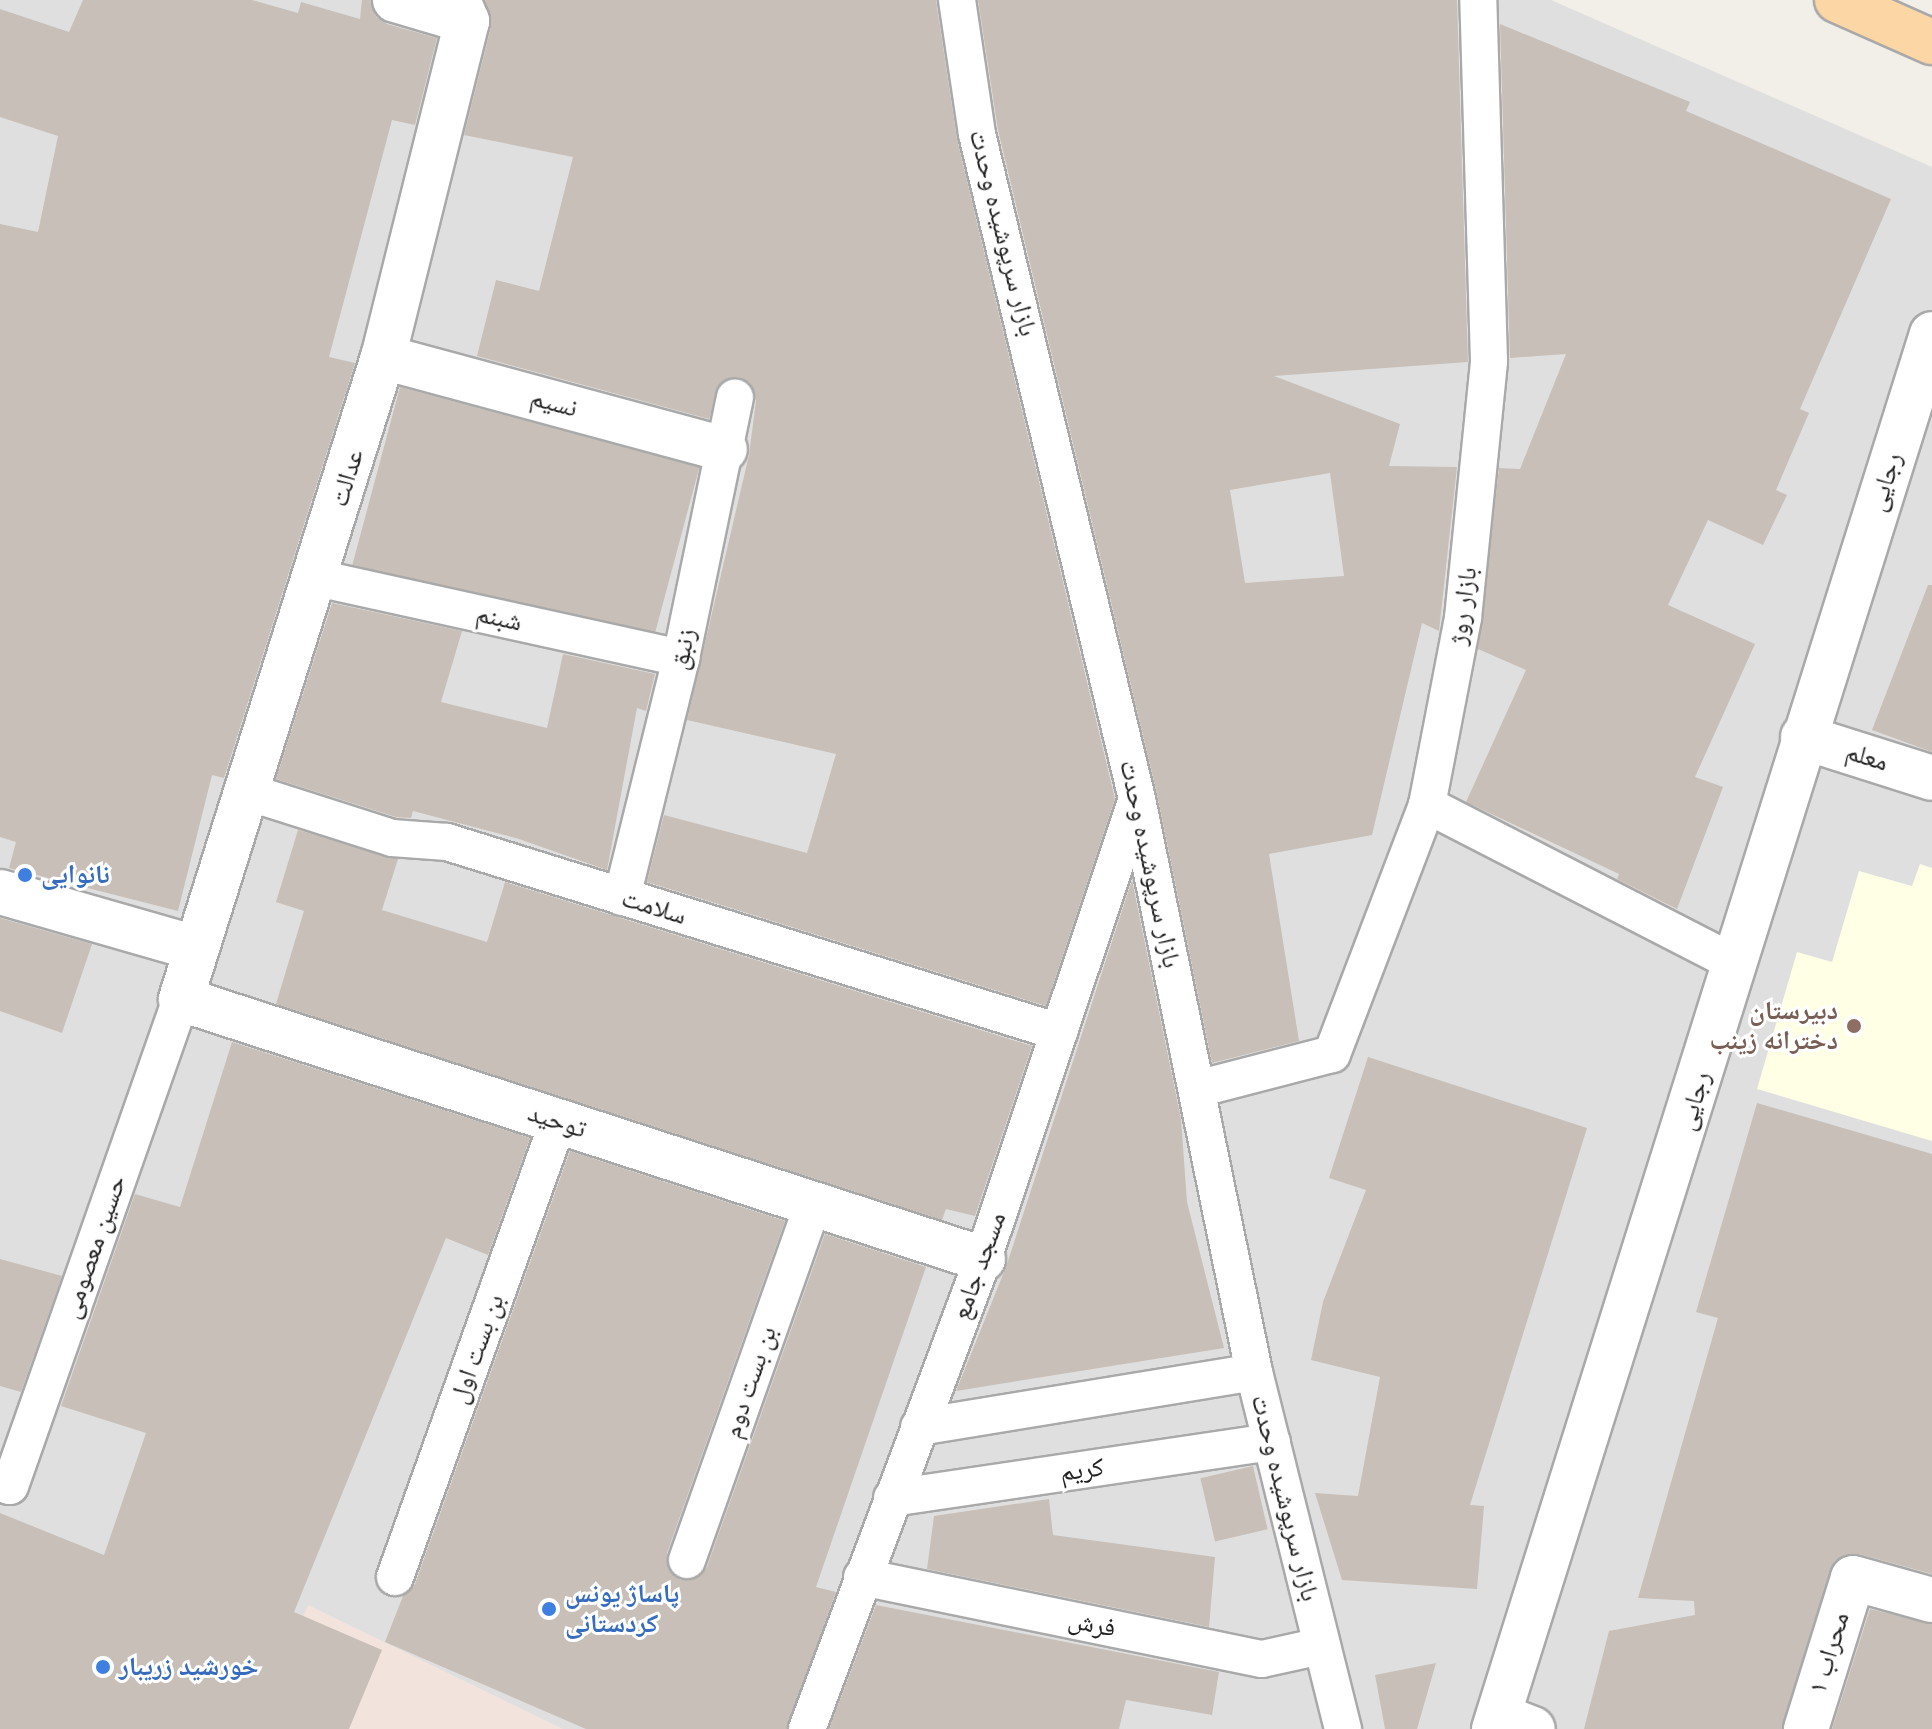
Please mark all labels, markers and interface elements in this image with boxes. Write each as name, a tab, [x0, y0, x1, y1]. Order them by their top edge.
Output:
street label: بازار سرپوشیده وحدت	[962, 127, 1044, 339]
street label: نسیم	[527, 382, 581, 424]
street label: عدالت	[324, 446, 370, 510]
street label: رجایی	[1861, 449, 1909, 515]
street label: بازار روژ	[1442, 565, 1484, 647]
street label: شبنم	[473, 598, 525, 638]
street label: زنبق	[663, 625, 703, 673]
street label: معلم	[1842, 736, 1892, 778]
street label: بازار سرپوشیده وحدت	[1113, 757, 1187, 971]
place label: نانوایی	[41, 859, 110, 891]
marker: نانوایی	[16, 866, 34, 884]
street label: سلامت	[618, 882, 690, 932]
place label: دبیرستان دخترانه زینب	[1709, 995, 1838, 1056]
marker: دبیرستان دخترانه زینب	[1845, 1017, 1863, 1035]
street label: رجایی	[1670, 1068, 1718, 1134]
street label: توحید	[524, 1097, 590, 1145]
street label: حسین معصومی	[55, 1171, 133, 1323]
street label: مسجد جامع	[945, 1208, 1013, 1324]
street label: بن بست اول	[443, 1290, 511, 1408]
street label: بن بست دوم	[716, 1322, 784, 1442]
street label: بازار سرپوشیده وحدت	[1244, 1392, 1326, 1604]
street label: کریم	[1058, 1451, 1106, 1489]
place label: پاساژ یونس کردستانی	[565, 1578, 679, 1640]
marker: پاساژ یونس کردستانی	[540, 1600, 558, 1618]
street label: فرش	[1065, 1604, 1119, 1644]
street label: محراب ۱	[1802, 1608, 1856, 1698]
place label: خورشید زریبار	[119, 1651, 259, 1683]
marker: خورشید زریبار	[94, 1658, 112, 1676]

